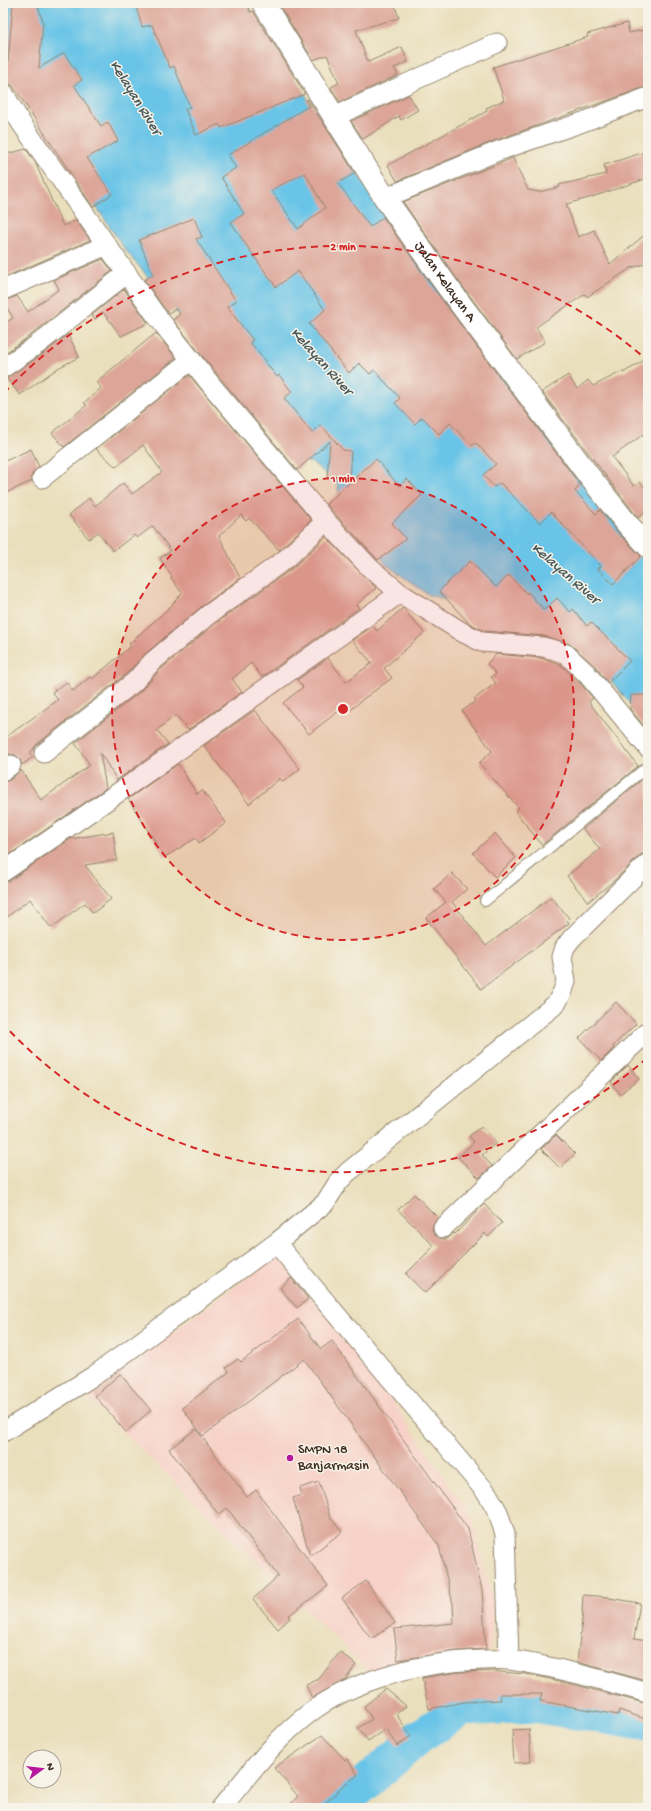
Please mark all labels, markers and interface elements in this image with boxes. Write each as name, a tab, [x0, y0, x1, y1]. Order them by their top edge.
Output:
water label: Kelayan River	[105, 57, 167, 141]
street label: Jalan Kelayan A	[410, 239, 480, 326]
text: 2 min	[330, 241, 356, 255]
water label: Kelayan River	[286, 324, 358, 402]
text: 1 min	[330, 473, 356, 487]
water label: Kelayan River	[527, 539, 605, 610]
centre of rings	[336, 702, 350, 716]
place label: SMPN 18 Banjarmasin	[297, 1442, 369, 1475]
marker: SMPN 18 Banjarmasin	[285, 1453, 295, 1463]
north arrow	[22, 1749, 62, 1789]
text: N	[43, 1762, 56, 1772]

